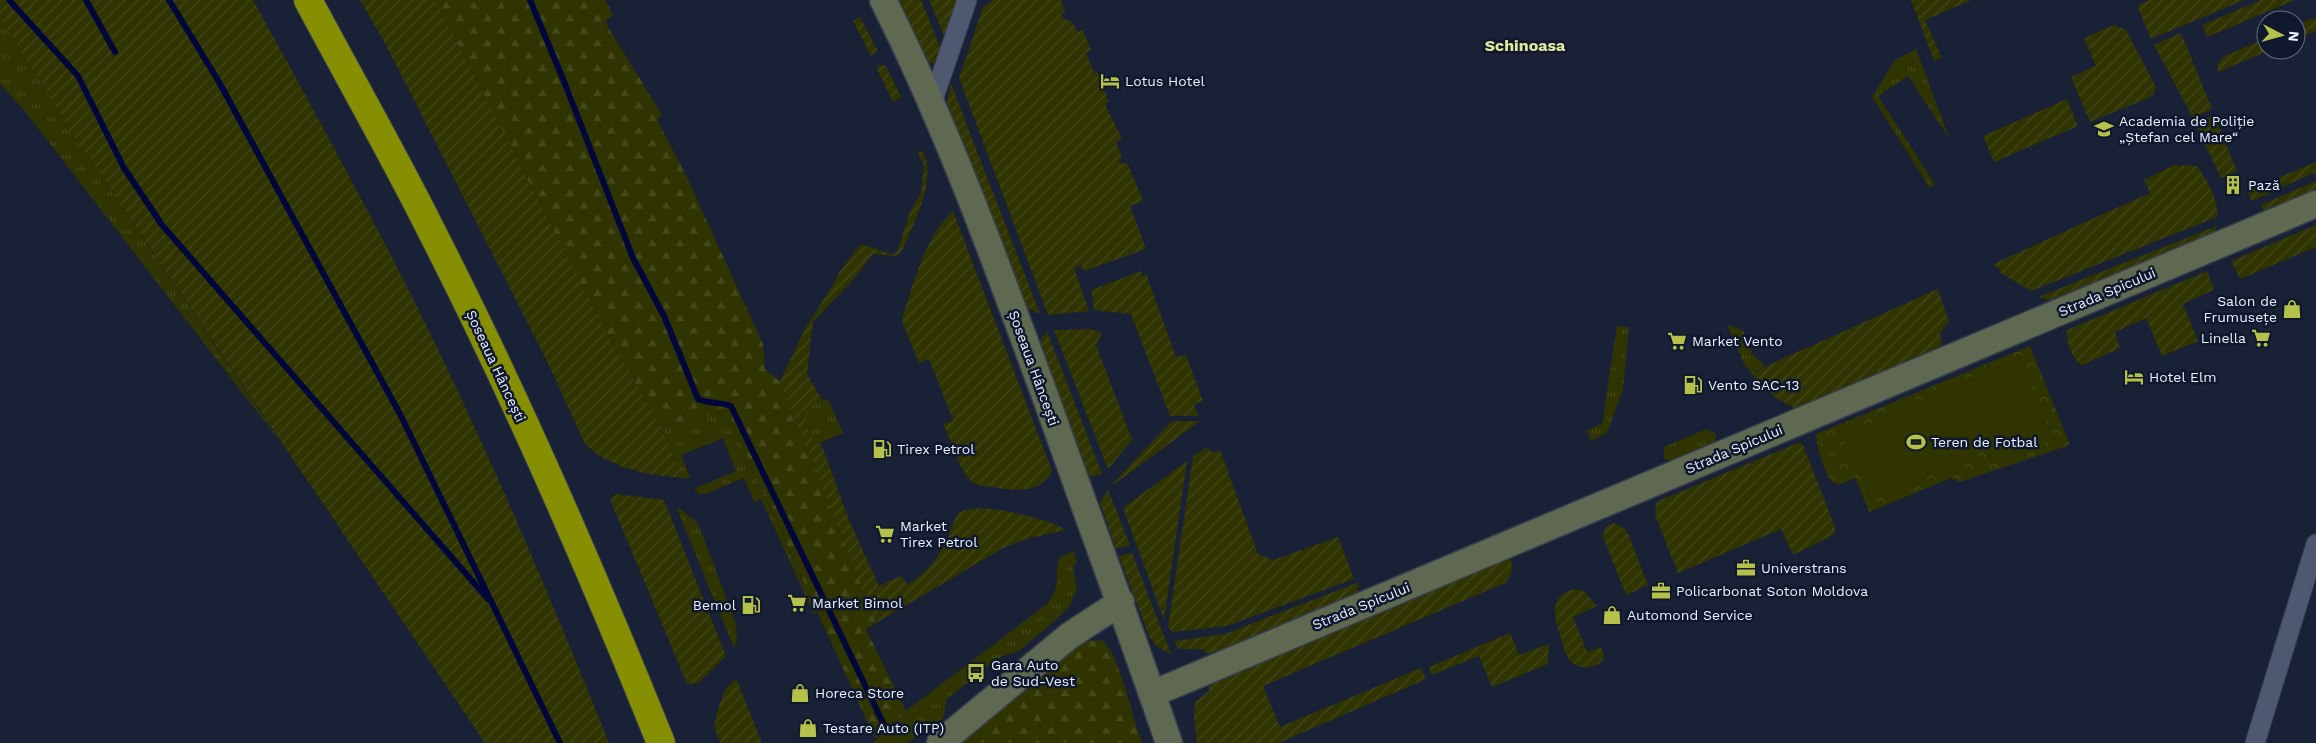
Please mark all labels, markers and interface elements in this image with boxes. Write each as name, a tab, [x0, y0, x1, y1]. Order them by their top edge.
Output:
north arrow	[2256, 10, 2306, 60]
text: N	[2285, 30, 2302, 42]
district label: Schinoasa	[1485, 36, 1566, 55]
hotel icon: Lotus Hotel	[1099, 70, 1121, 92]
place label: Lotus Hotel	[1125, 73, 1205, 89]
place label: Academia de Poliție „Ștefan cel Mare“	[2119, 113, 2254, 146]
school or university icon: Academia de Poliție „Ștefan cel Mare“	[2093, 118, 2115, 140]
building icon: Pază	[2222, 174, 2244, 196]
place label: Pază	[2248, 177, 2280, 193]
street label: Strada Spicului	[2056, 264, 2158, 320]
place label: Salon de Frumusețe	[2204, 293, 2277, 326]
shop icon: Salon de Frumusețe	[2281, 298, 2303, 320]
street label: Șoseaua Hâncești	[462, 308, 529, 425]
street label: Șoseaua Hâncești	[1005, 308, 1062, 428]
supermarket icon: Linella	[2250, 327, 2272, 349]
supermarket icon: Market Vento	[1666, 330, 1688, 352]
place label: Linella	[2201, 330, 2246, 346]
place label: Market Vento	[1692, 333, 1783, 349]
hotel icon: Hotel Elm	[2123, 366, 2145, 388]
place label: Hotel Elm	[2149, 369, 2217, 385]
fuel station icon: Vento SAC-13	[1682, 374, 1704, 396]
place label: Vento SAC-13	[1708, 377, 1799, 393]
street label: Strada Spicului	[1683, 421, 1785, 477]
sports icon: Teren de Fotbal	[1905, 431, 1927, 453]
place label: Teren de Fotbal	[1931, 434, 2038, 450]
fuel station icon: Tirex Petrol	[871, 438, 893, 460]
place label: Tirex Petrol	[897, 441, 975, 457]
place label: Market Tirex Petrol	[900, 518, 978, 550]
supermarket icon: Market Tirex Petrol	[874, 523, 896, 545]
office icon: Universtrans	[1735, 557, 1757, 579]
place label: Universtrans	[1761, 560, 1847, 576]
street label: Strada Spicului	[1310, 579, 1412, 633]
office icon: Policarbonat Soton Moldova	[1650, 580, 1672, 602]
place label: Policarbonat Soton Moldova	[1676, 583, 1868, 599]
supermarket icon: Market Bimol	[786, 592, 808, 614]
fuel station icon: Bemol	[740, 594, 762, 616]
place label: Market Bimol	[812, 595, 903, 611]
place label: Bemol	[693, 597, 737, 613]
shop icon: Automond Service	[1601, 604, 1623, 626]
place label: Automond Service	[1627, 607, 1753, 623]
place label: Gara Auto de Sud-Vest	[991, 657, 1075, 689]
bus stop icon: Gara Auto de Sud-Vest	[965, 662, 987, 684]
shop icon: Horeca Store	[789, 682, 811, 704]
place label: Horeca Store	[815, 685, 904, 701]
shop icon: Testare Auto (ITP)	[797, 717, 819, 739]
place label: Testare Auto (ITP)	[823, 720, 944, 736]

